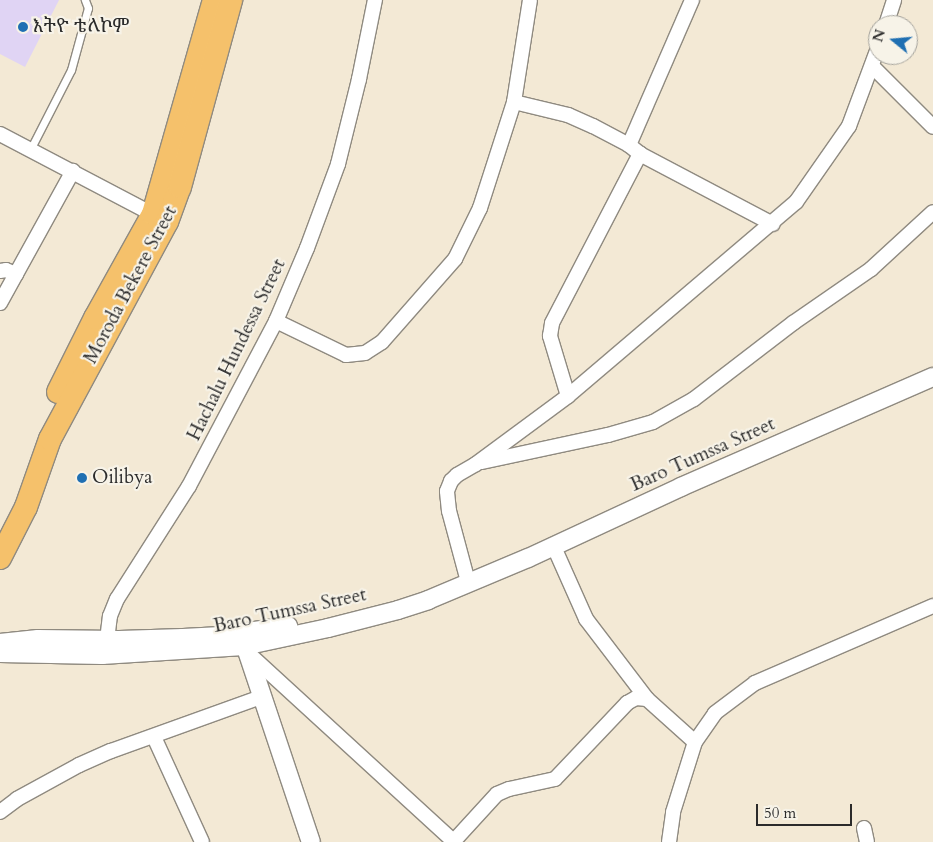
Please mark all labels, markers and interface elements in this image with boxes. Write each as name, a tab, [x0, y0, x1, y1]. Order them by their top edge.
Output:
north arrow	[868, 15, 918, 65]
place label: እትዮ ቴለኮም	[33, 16, 129, 38]
marker: እትዮ ቴለኮም	[17, 21, 29, 33]
text: N	[868, 27, 890, 44]
street label: Moroda Bekere Street	[80, 202, 182, 368]
street label: Hachalu Hundessa Street	[183, 255, 291, 445]
street label: Baro Tumssa Street	[627, 413, 779, 497]
place label: Oilibya	[92, 467, 152, 489]
marker: Oilibya	[76, 472, 88, 484]
street label: Baro Tumssa Street	[212, 584, 368, 638]
scale bar	[758, 794, 854, 826]
text: 50 m	[764, 803, 796, 823]

